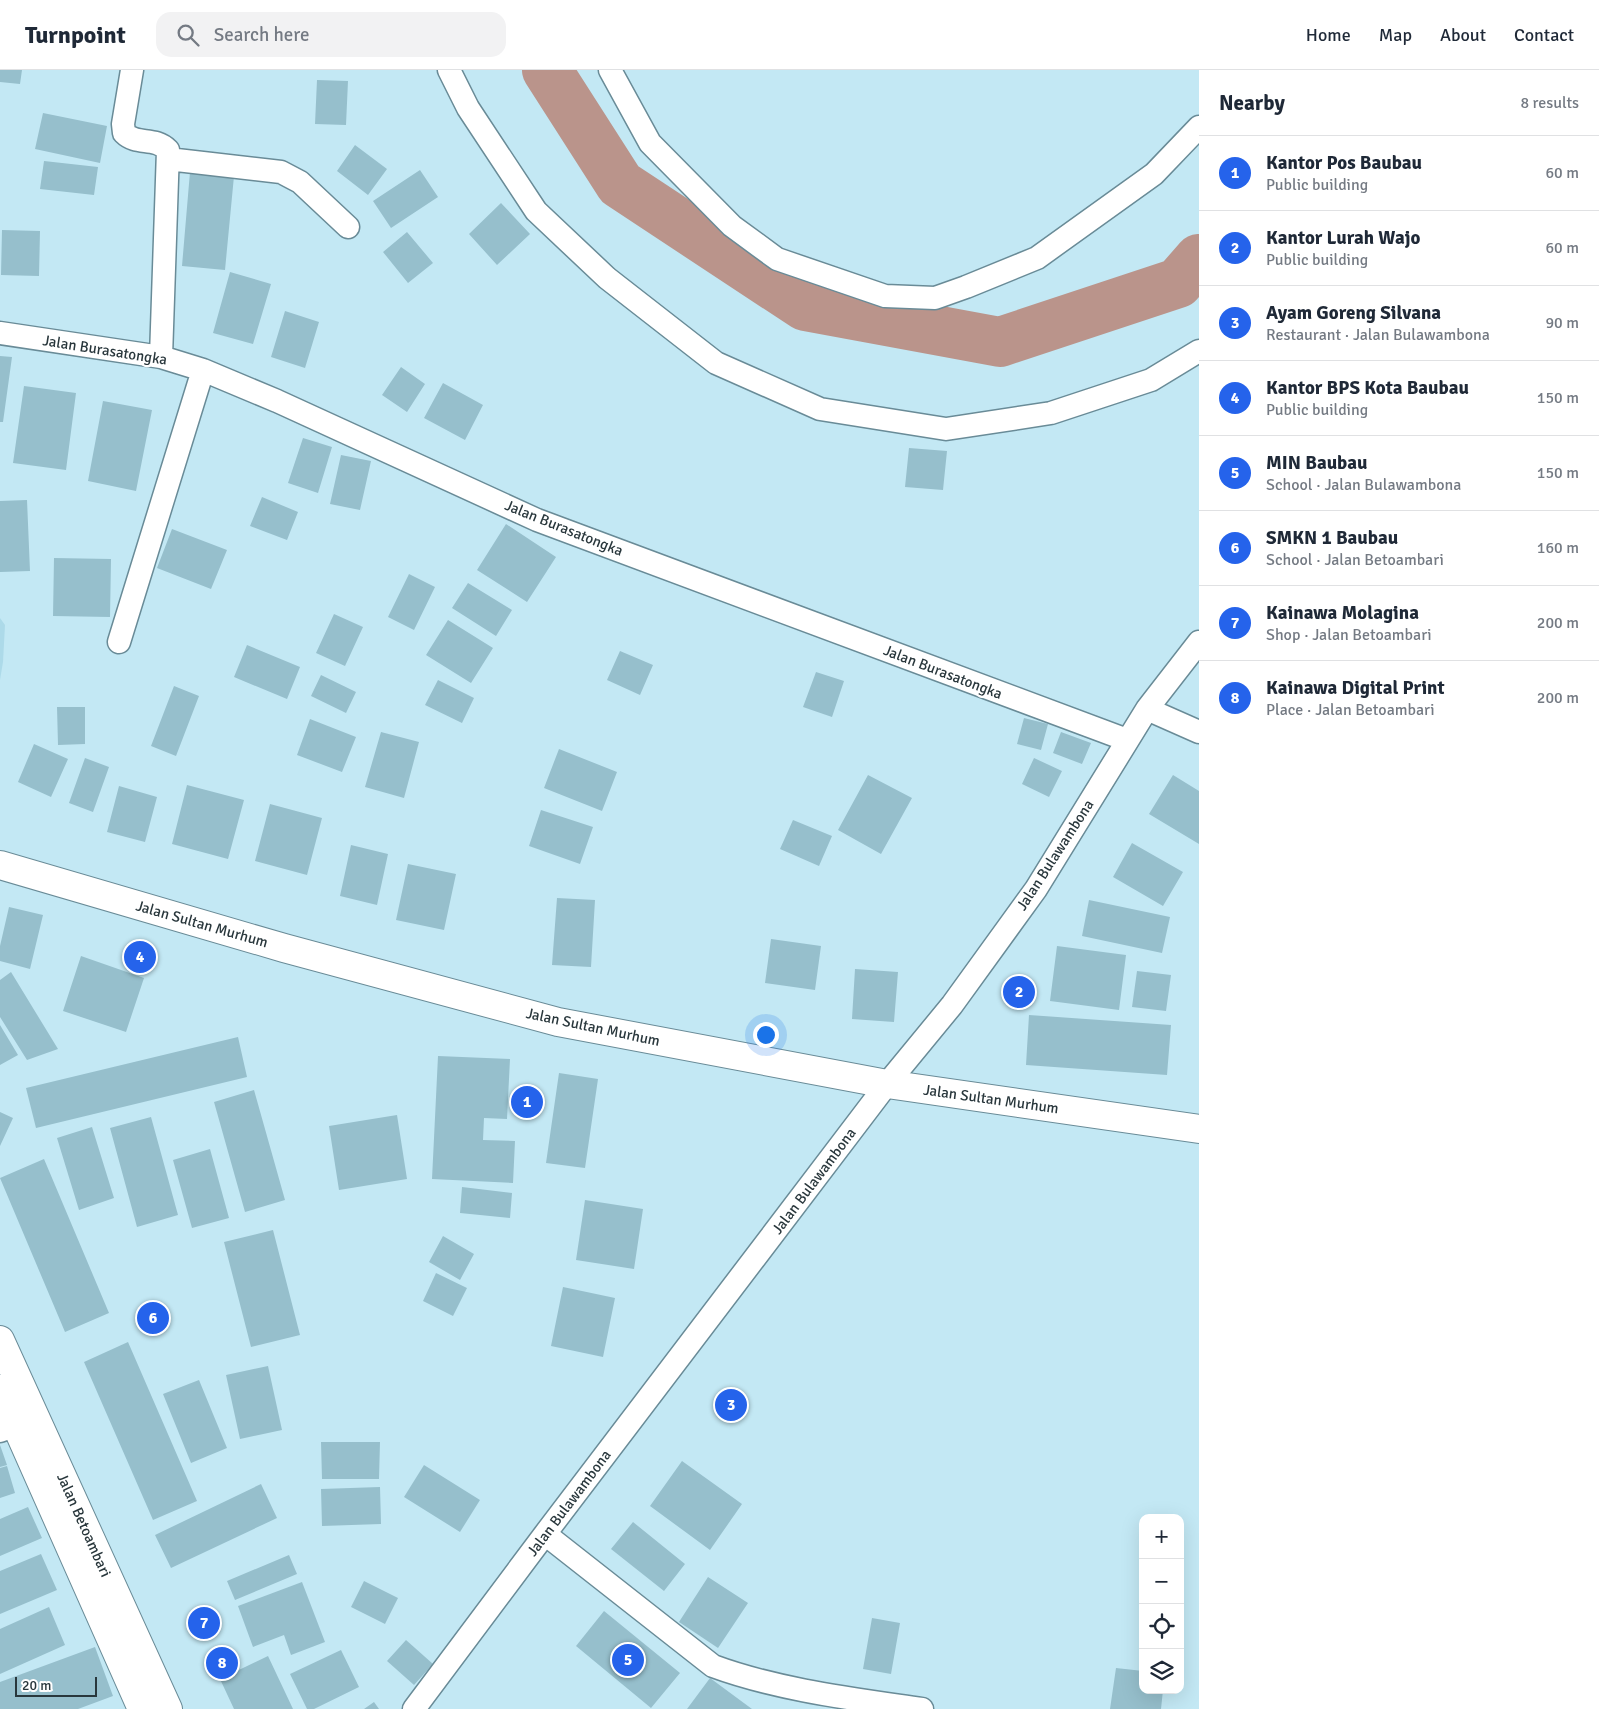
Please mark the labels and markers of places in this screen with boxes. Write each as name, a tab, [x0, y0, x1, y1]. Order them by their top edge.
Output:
pin: 4	[124, 938, 156, 976]
pin: 2	[1003, 973, 1035, 1011]
pin: 1	[511, 1083, 543, 1121]
pin: 6	[137, 1299, 169, 1337]
pin: 3	[715, 1386, 747, 1424]
pin: 7	[188, 1604, 220, 1642]
pin: 5	[612, 1641, 644, 1679]
pin: 8	[206, 1644, 238, 1682]

